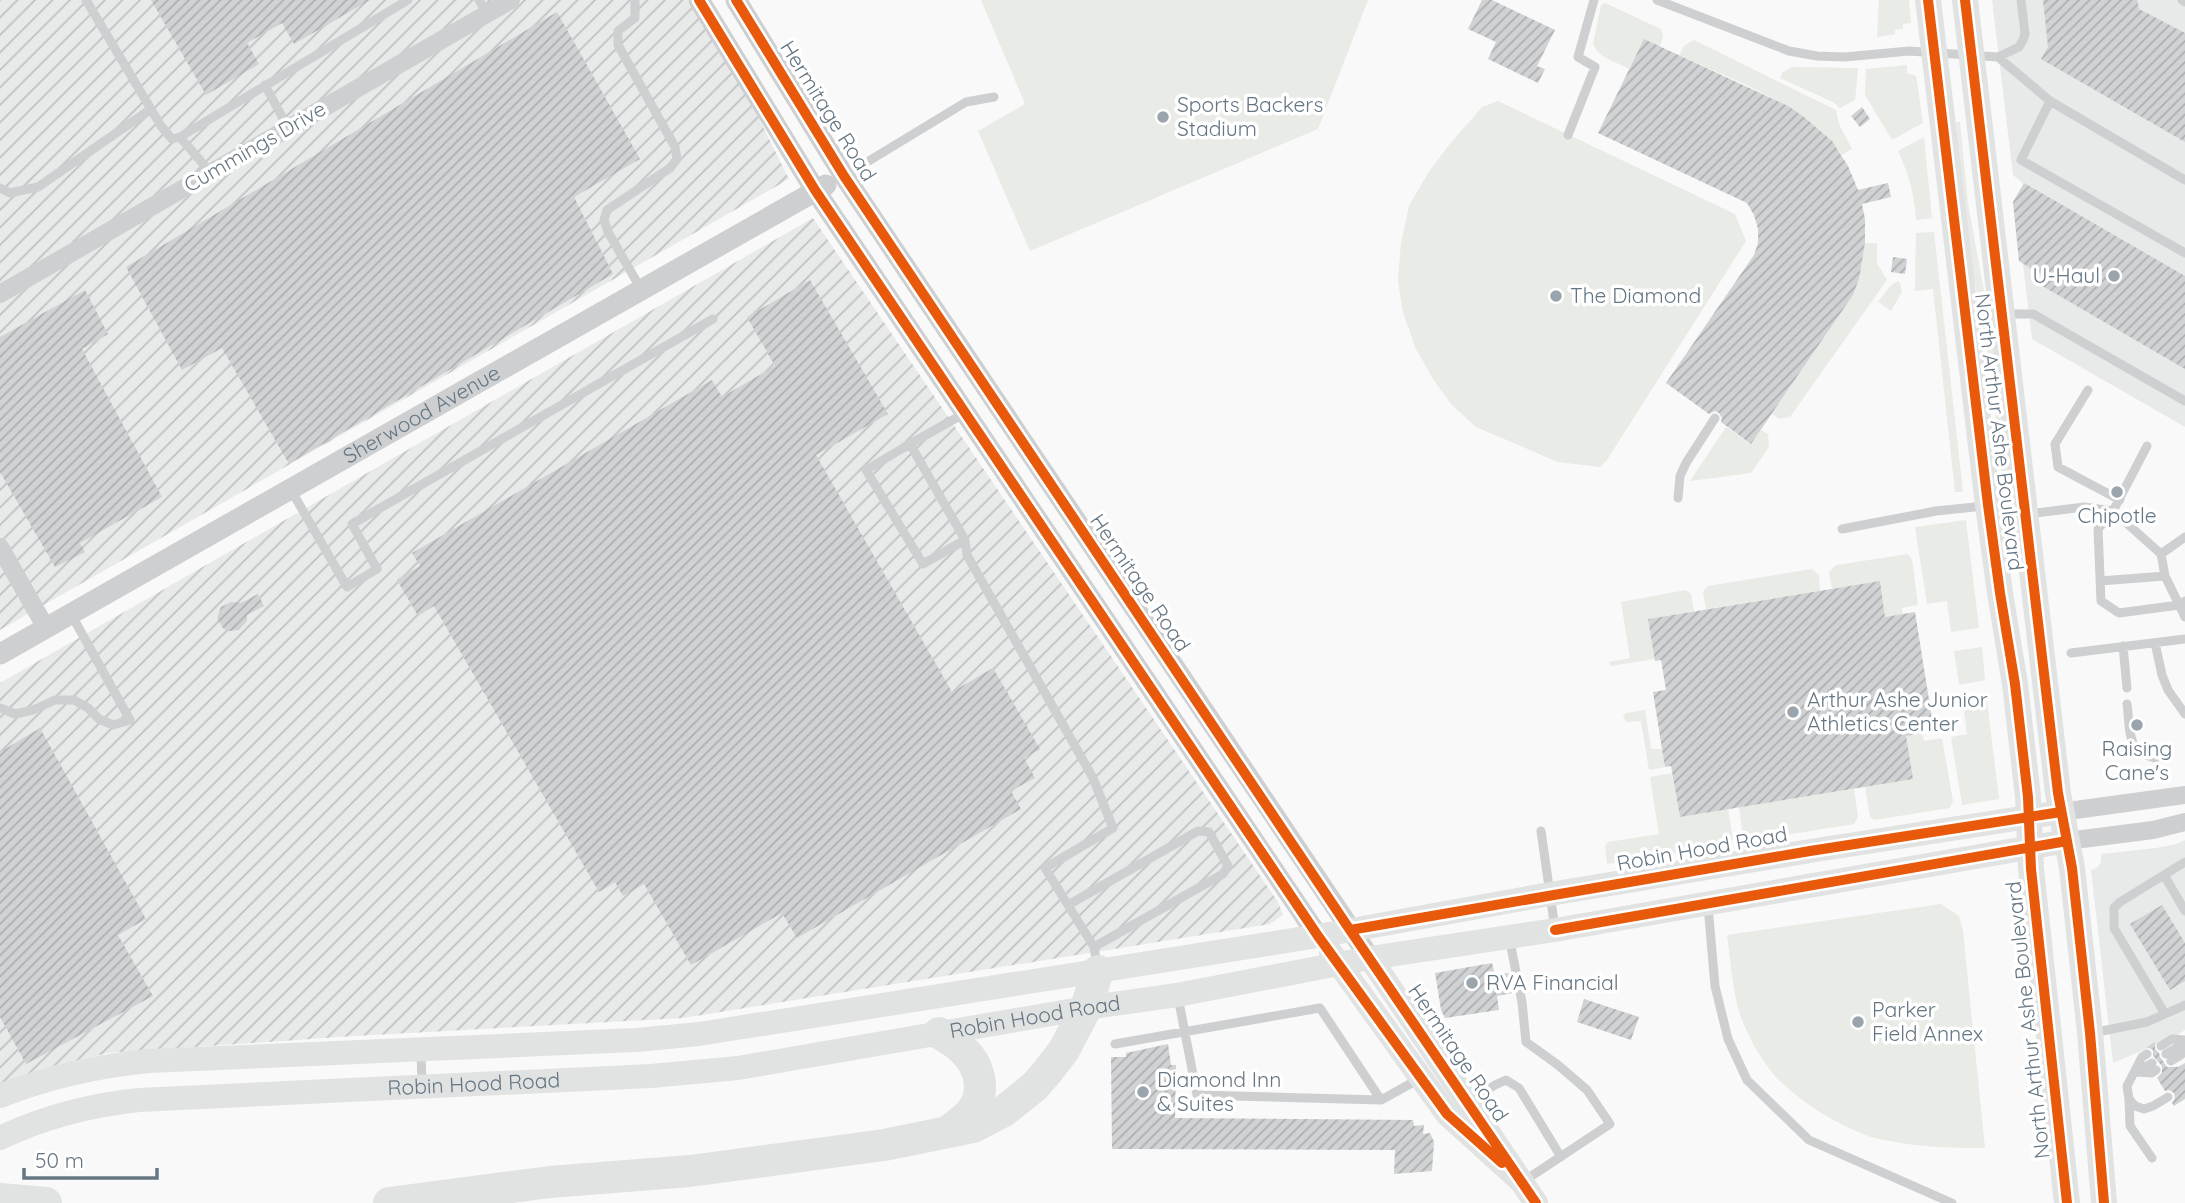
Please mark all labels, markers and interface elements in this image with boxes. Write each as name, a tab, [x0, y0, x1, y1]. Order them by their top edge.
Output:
street label: Hermitage Road	[775, 35, 883, 186]
place label: Sports Backers Stadium	[1177, 91, 1323, 141]
street label: Cummings Drive	[179, 95, 330, 197]
marker: Sports Backers Stadium	[1155, 109, 1171, 125]
place label: U-Haul	[2032, 262, 2100, 288]
marker: U-Haul	[2106, 268, 2122, 284]
place label: The Diamond	[1570, 282, 1701, 308]
marker: The Diamond	[1548, 288, 1564, 304]
street label: North Arthur Ashe Boulevard	[1970, 292, 2030, 572]
street label: Sherwood Avenue	[338, 359, 504, 468]
marker: Chipotle	[2109, 484, 2125, 500]
place label: Chipotle	[2077, 502, 2157, 528]
street label: Hermitage Road	[1085, 508, 1197, 656]
place label: Arthur Ashe Junior Athletics Center	[1807, 686, 1988, 736]
marker: Arthur Ashe Junior Athletics Center	[1785, 704, 1801, 720]
marker: Raising Cane's	[2129, 717, 2145, 733]
place label: Raising Cane's	[2102, 735, 2172, 785]
street label: Robin Hood Road	[1614, 820, 1789, 876]
street label: North Arthur Ashe Boulevard	[1999, 880, 2055, 1160]
place label: RVA Financial	[1486, 969, 1619, 995]
marker: RVA Financial	[1464, 975, 1480, 991]
street label: Hermitage Road	[1403, 978, 1515, 1126]
street label: Robin Hood Road	[947, 989, 1122, 1043]
place label: Parker Field Annex	[1872, 996, 1983, 1046]
marker: Parker Field Annex	[1850, 1014, 1866, 1030]
street label: Robin Hood Road	[387, 1066, 561, 1100]
place label: Diamond Inn & Suites	[1157, 1066, 1281, 1116]
marker: Diamond Inn & Suites	[1135, 1084, 1151, 1100]
scale bar	[24, 1136, 158, 1180]
text: 50 m	[35, 1147, 84, 1173]

